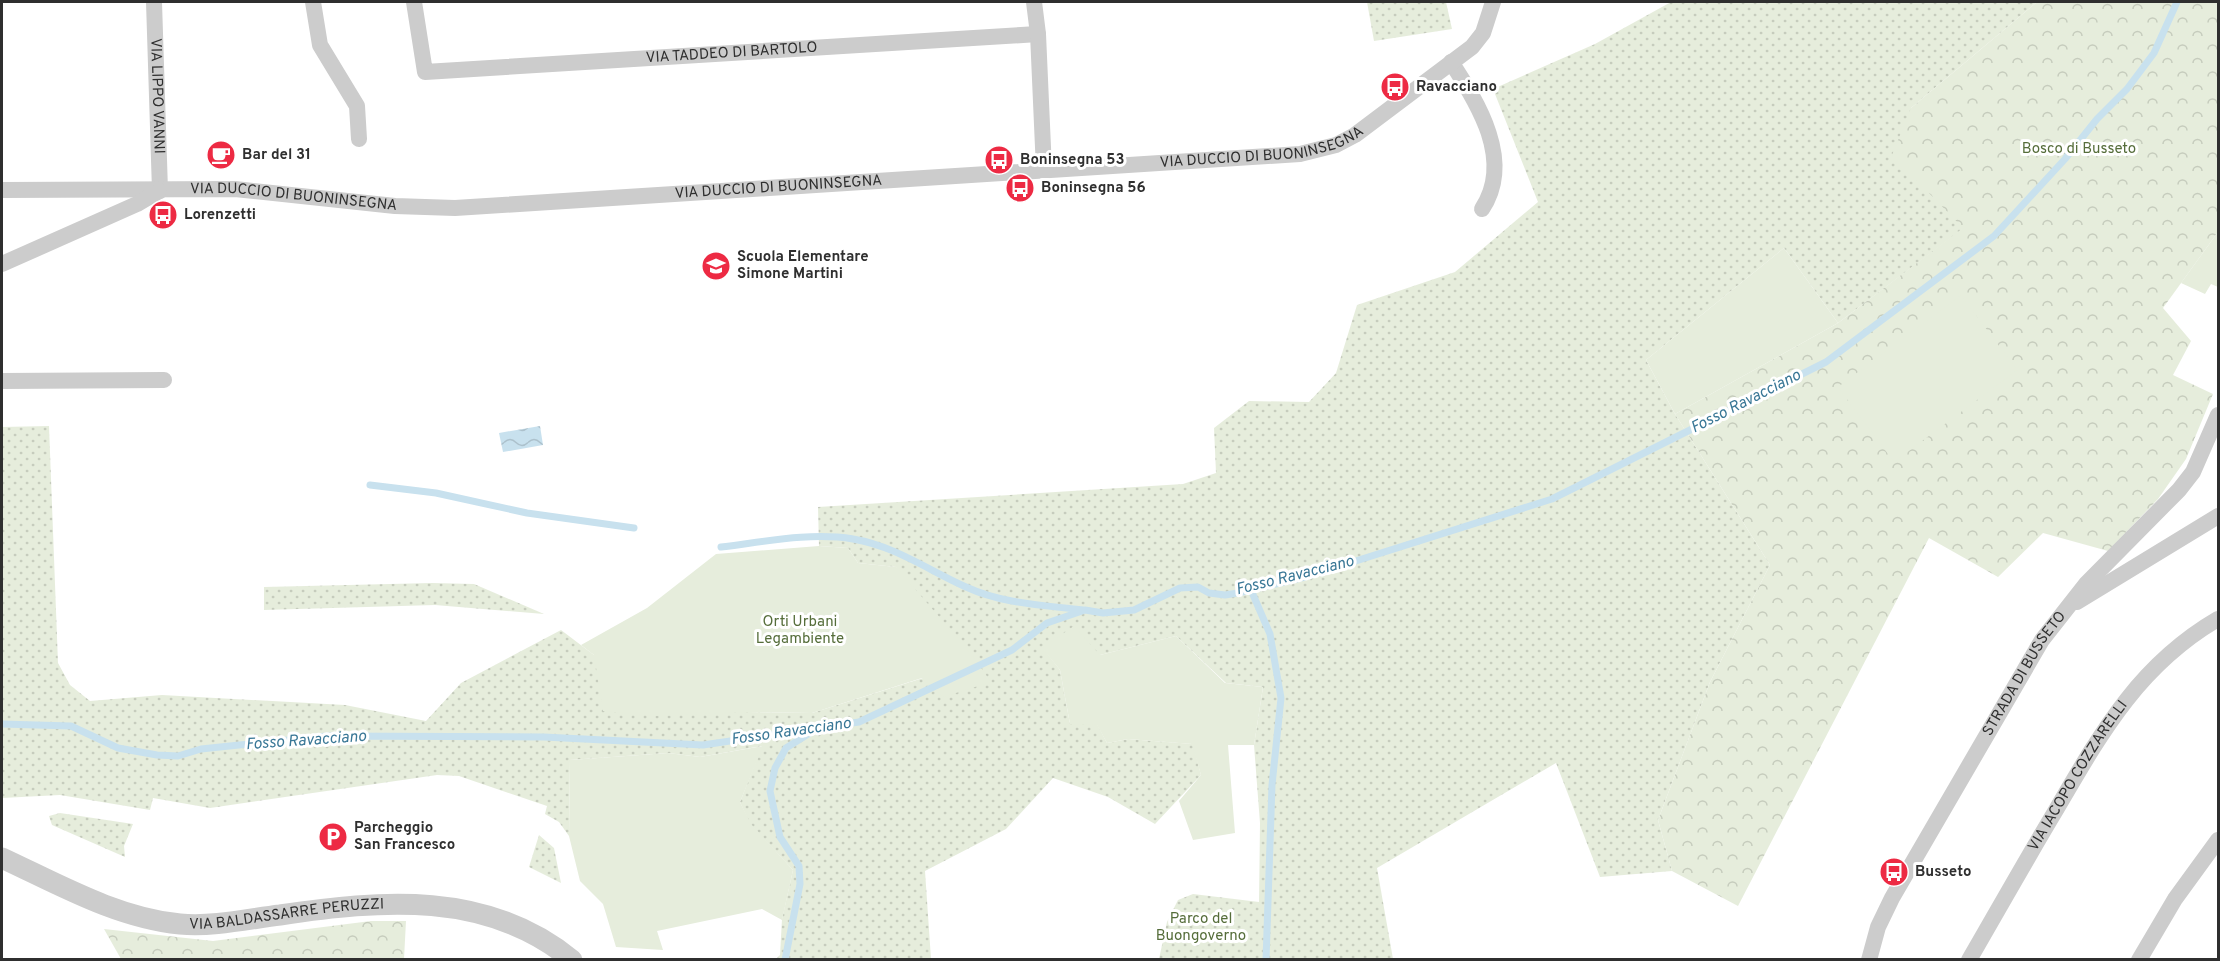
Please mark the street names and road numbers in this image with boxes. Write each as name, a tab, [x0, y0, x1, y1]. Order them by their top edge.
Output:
street label: VIA LIPPO VANNI	[146, 38, 168, 154]
street label: VIA TADDEO DI BARTOLO	[645, 38, 818, 68]
street label: VIA DUCCIO DI BUONINSEGNA	[1159, 122, 1368, 172]
street label: VIA DUCCIO DI BUONINSEGNA	[674, 171, 883, 203]
street label: VIA DUCCIO DI BUONINSEGNA	[190, 179, 398, 216]
street label: STRADA DI BUSSETO	[1979, 607, 2070, 740]
street label: VIA IACOPO COZZARELLI	[2024, 697, 2132, 855]
street label: VIA BALDASSARRE PERUZZI	[189, 895, 384, 934]

